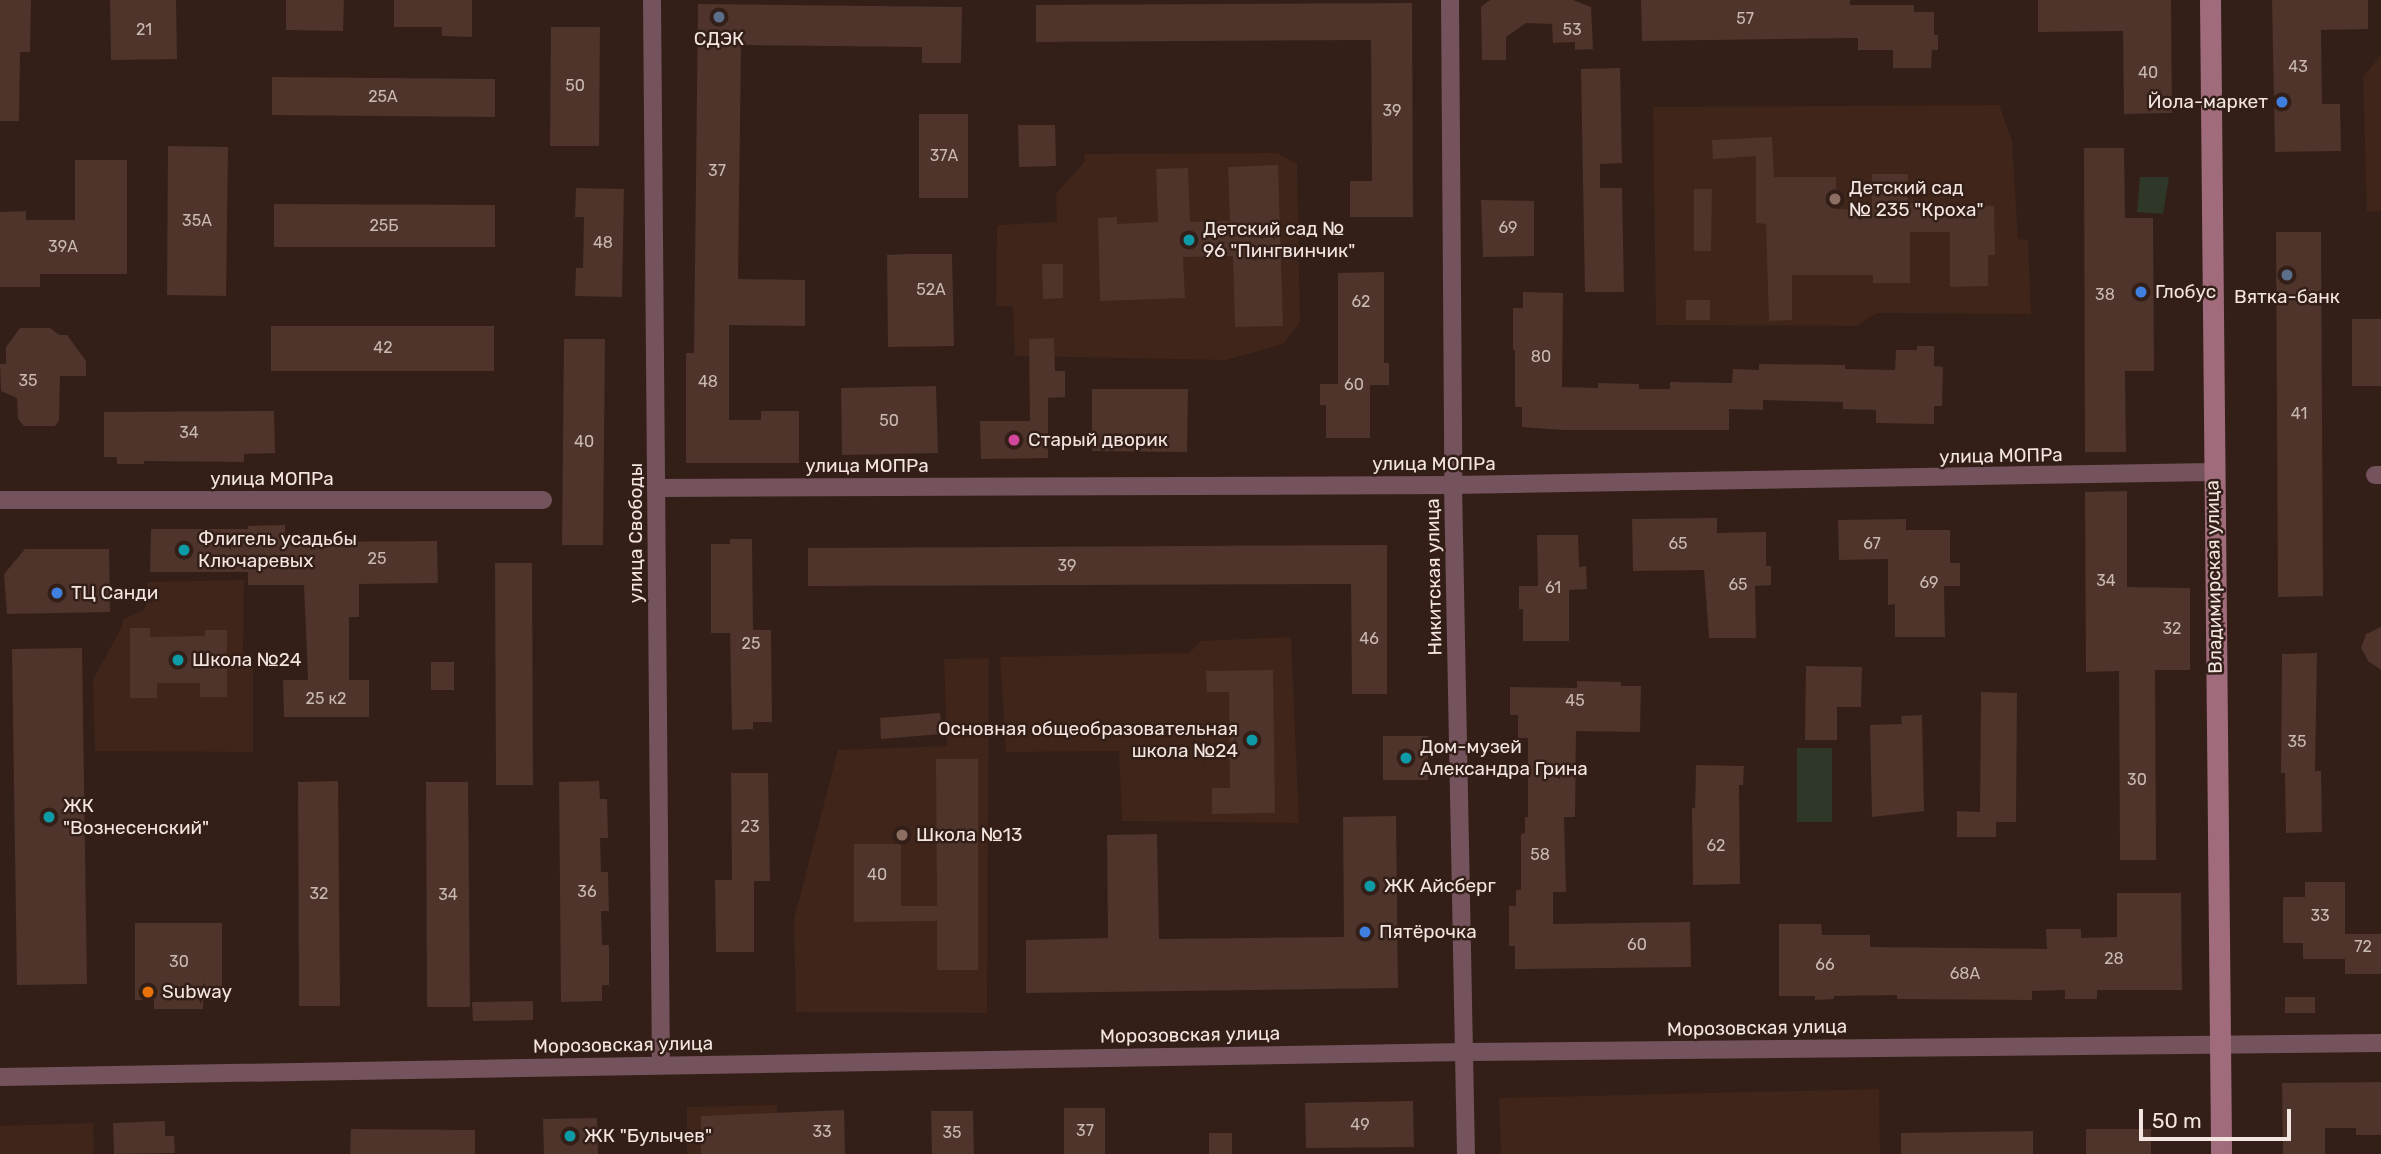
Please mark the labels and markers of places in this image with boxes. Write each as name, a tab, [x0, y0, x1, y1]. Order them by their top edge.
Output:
marker: СДЭК	[711, 9, 727, 25]
place label: СДЭК	[694, 28, 744, 50]
place label: Йола-маркет	[2148, 91, 2268, 113]
marker: Йола-маркет	[2274, 94, 2290, 110]
place label: Детский сад № 235 "Кроха"	[1849, 177, 1983, 221]
marker: Детский сад № 235 "Кроха"	[1827, 191, 1843, 207]
place label: Детский сад № 96 "Пингвинчик"	[1203, 218, 1355, 262]
marker: Детский сад № 96 "Пингвинчик"	[1181, 232, 1197, 248]
marker: Вятка-банк	[2279, 267, 2295, 283]
place label: Глобус	[2155, 281, 2216, 303]
marker: Глобус	[2133, 284, 2149, 300]
place label: Вятка-банк	[2234, 286, 2340, 308]
place label: Старый дворик	[1028, 429, 1168, 451]
marker: Старый дворик	[1006, 432, 1022, 448]
place label: Флигель усадьбы Ключаревых	[198, 528, 357, 572]
marker: Флигель усадьбы Ключаревых	[176, 542, 192, 558]
place label: ТЦ Санди	[71, 582, 158, 604]
marker: ТЦ Санди	[49, 585, 65, 601]
place label: Школа №24	[192, 649, 302, 671]
marker: Школа №24	[170, 652, 186, 668]
place label: Основная общеобразовательная школа №24	[938, 718, 1238, 762]
marker: Основная общеобразовательная школа №24	[1244, 732, 1260, 748]
place label: Дом-музей Александра Грина	[1420, 736, 1588, 780]
marker: Дом-музей Александра Грина	[1398, 750, 1414, 766]
place label: ЖК "Вознесенский"	[63, 795, 209, 839]
marker: ЖК "Вознесенский"	[41, 809, 57, 825]
place label: Школа №13	[916, 824, 1022, 846]
marker: Школа №13	[894, 827, 910, 843]
place label: ЖК Айсберг	[1384, 875, 1496, 897]
marker: ЖК Айсберг	[1362, 878, 1378, 894]
place label: Пятёрочка	[1379, 921, 1477, 943]
marker: Пятёрочка	[1357, 924, 1373, 940]
place label: Subway	[162, 981, 232, 1003]
marker: Subway	[140, 984, 156, 1000]
place label: ЖК "Булычев"	[584, 1125, 712, 1147]
marker: ЖК "Булычев"	[562, 1128, 578, 1144]

